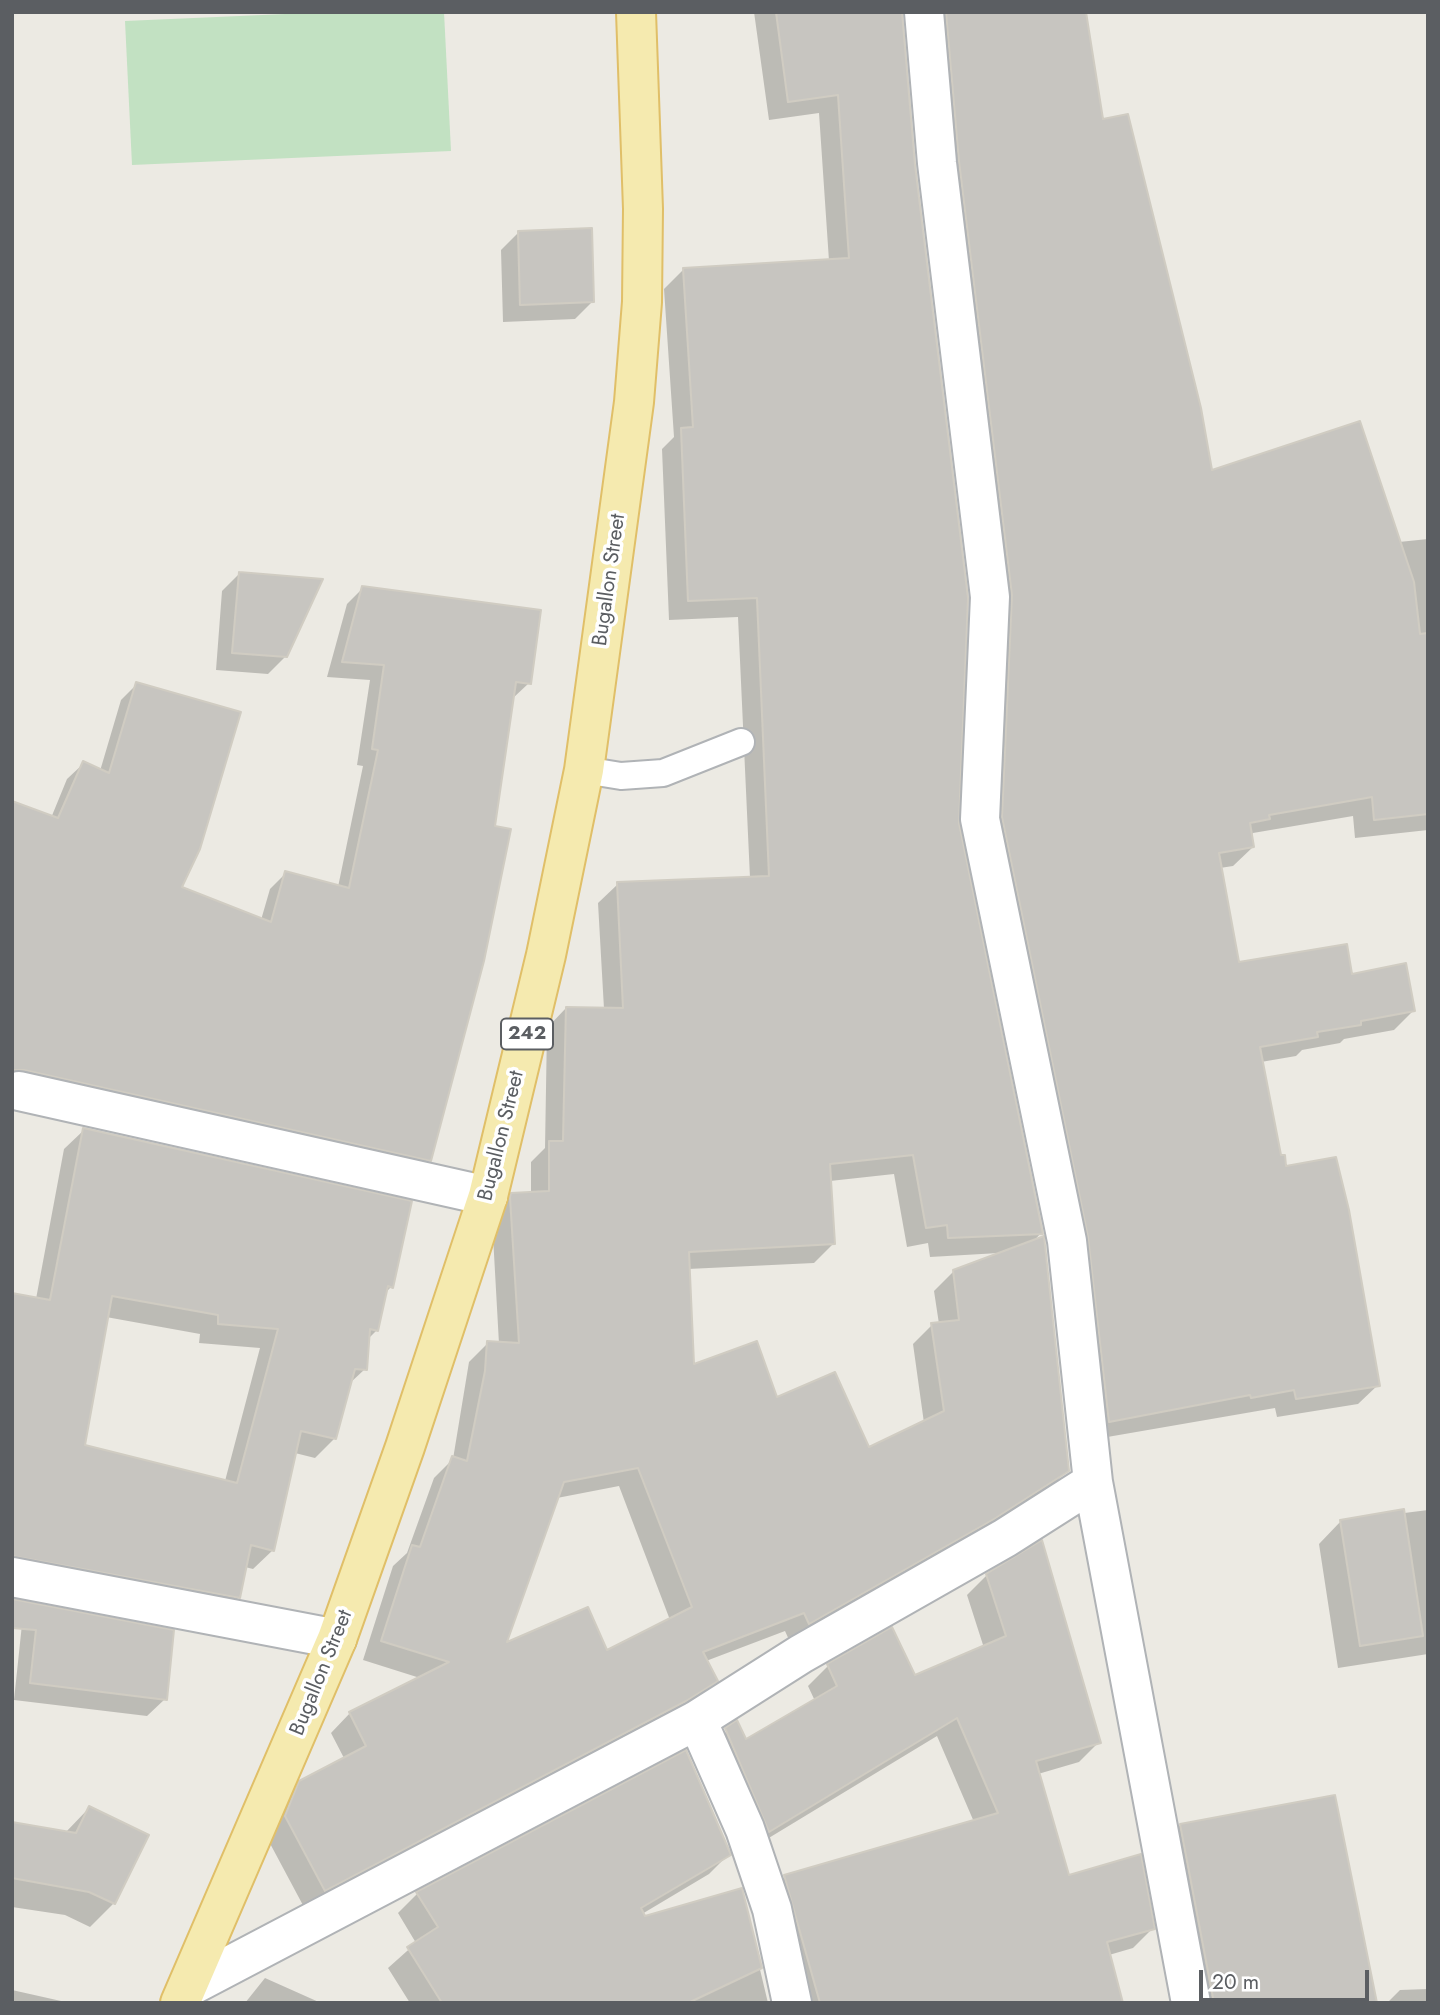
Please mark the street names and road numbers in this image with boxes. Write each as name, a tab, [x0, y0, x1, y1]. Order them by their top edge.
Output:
street label: Bugallon Street	[588, 512, 632, 648]
road number: 242	[501, 1018, 553, 1050]
street label: Bugallon Street	[474, 1068, 530, 1204]
street label: Bugallon Street	[285, 1606, 359, 1740]

